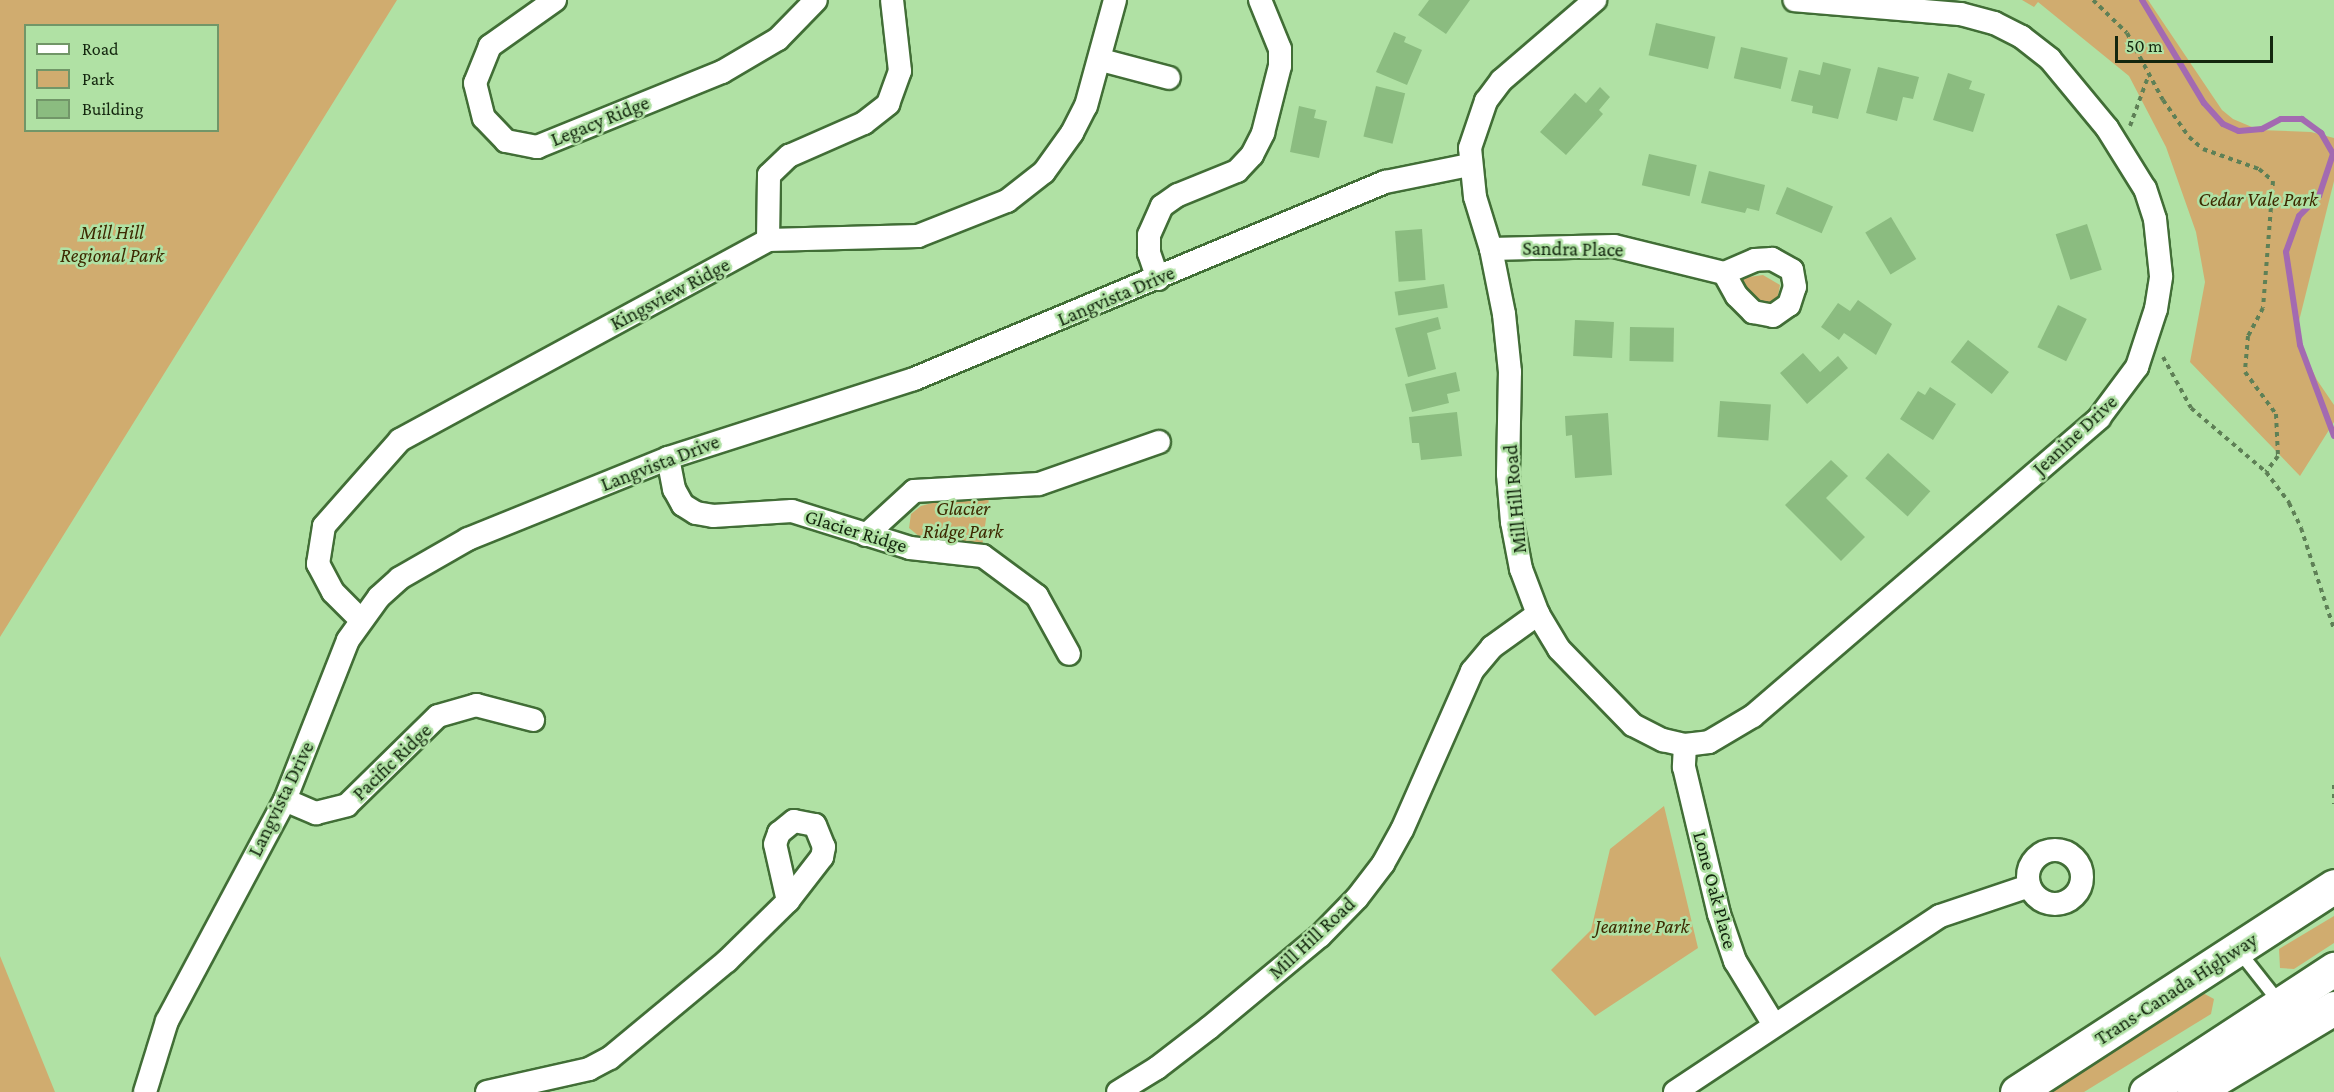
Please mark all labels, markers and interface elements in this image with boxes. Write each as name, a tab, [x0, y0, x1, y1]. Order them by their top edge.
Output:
legend	[24, 24, 219, 132]
scale bar	[2118, 24, 2276, 62]
text: 50 m	[2126, 36, 2163, 56]
text: Road	[82, 39, 119, 59]
text: Park	[82, 69, 114, 89]
street label: Legacy Ridge	[547, 90, 653, 152]
text: Building	[82, 99, 143, 119]
park label: Cedar Vale Park	[2198, 187, 2318, 211]
park label: Mill Hill Regional Park	[60, 220, 164, 267]
street label: Sandra Place	[1522, 236, 1624, 262]
street label: Kingsview Ridge	[606, 252, 734, 336]
street label: Langvista Drive	[1054, 261, 1178, 331]
street label: Jeanine Drive	[2028, 390, 2122, 480]
street label: Langvista Drive	[597, 429, 723, 497]
street label: Mill Hill Road	[1498, 444, 1532, 554]
park label: Glacier Ridge Park	[923, 497, 1003, 544]
street label: Glacier Ridge	[802, 504, 910, 558]
street label: Pacific Ridge	[348, 718, 436, 806]
street label: Langvista Drive	[243, 738, 319, 860]
street label: Lone Oak Place	[1688, 829, 1742, 951]
street label: Mill Hill Road	[1264, 892, 1360, 984]
park label: Jeanine Park	[1595, 914, 1689, 938]
street label: Trans-Canada Highway	[2090, 927, 2262, 1051]

